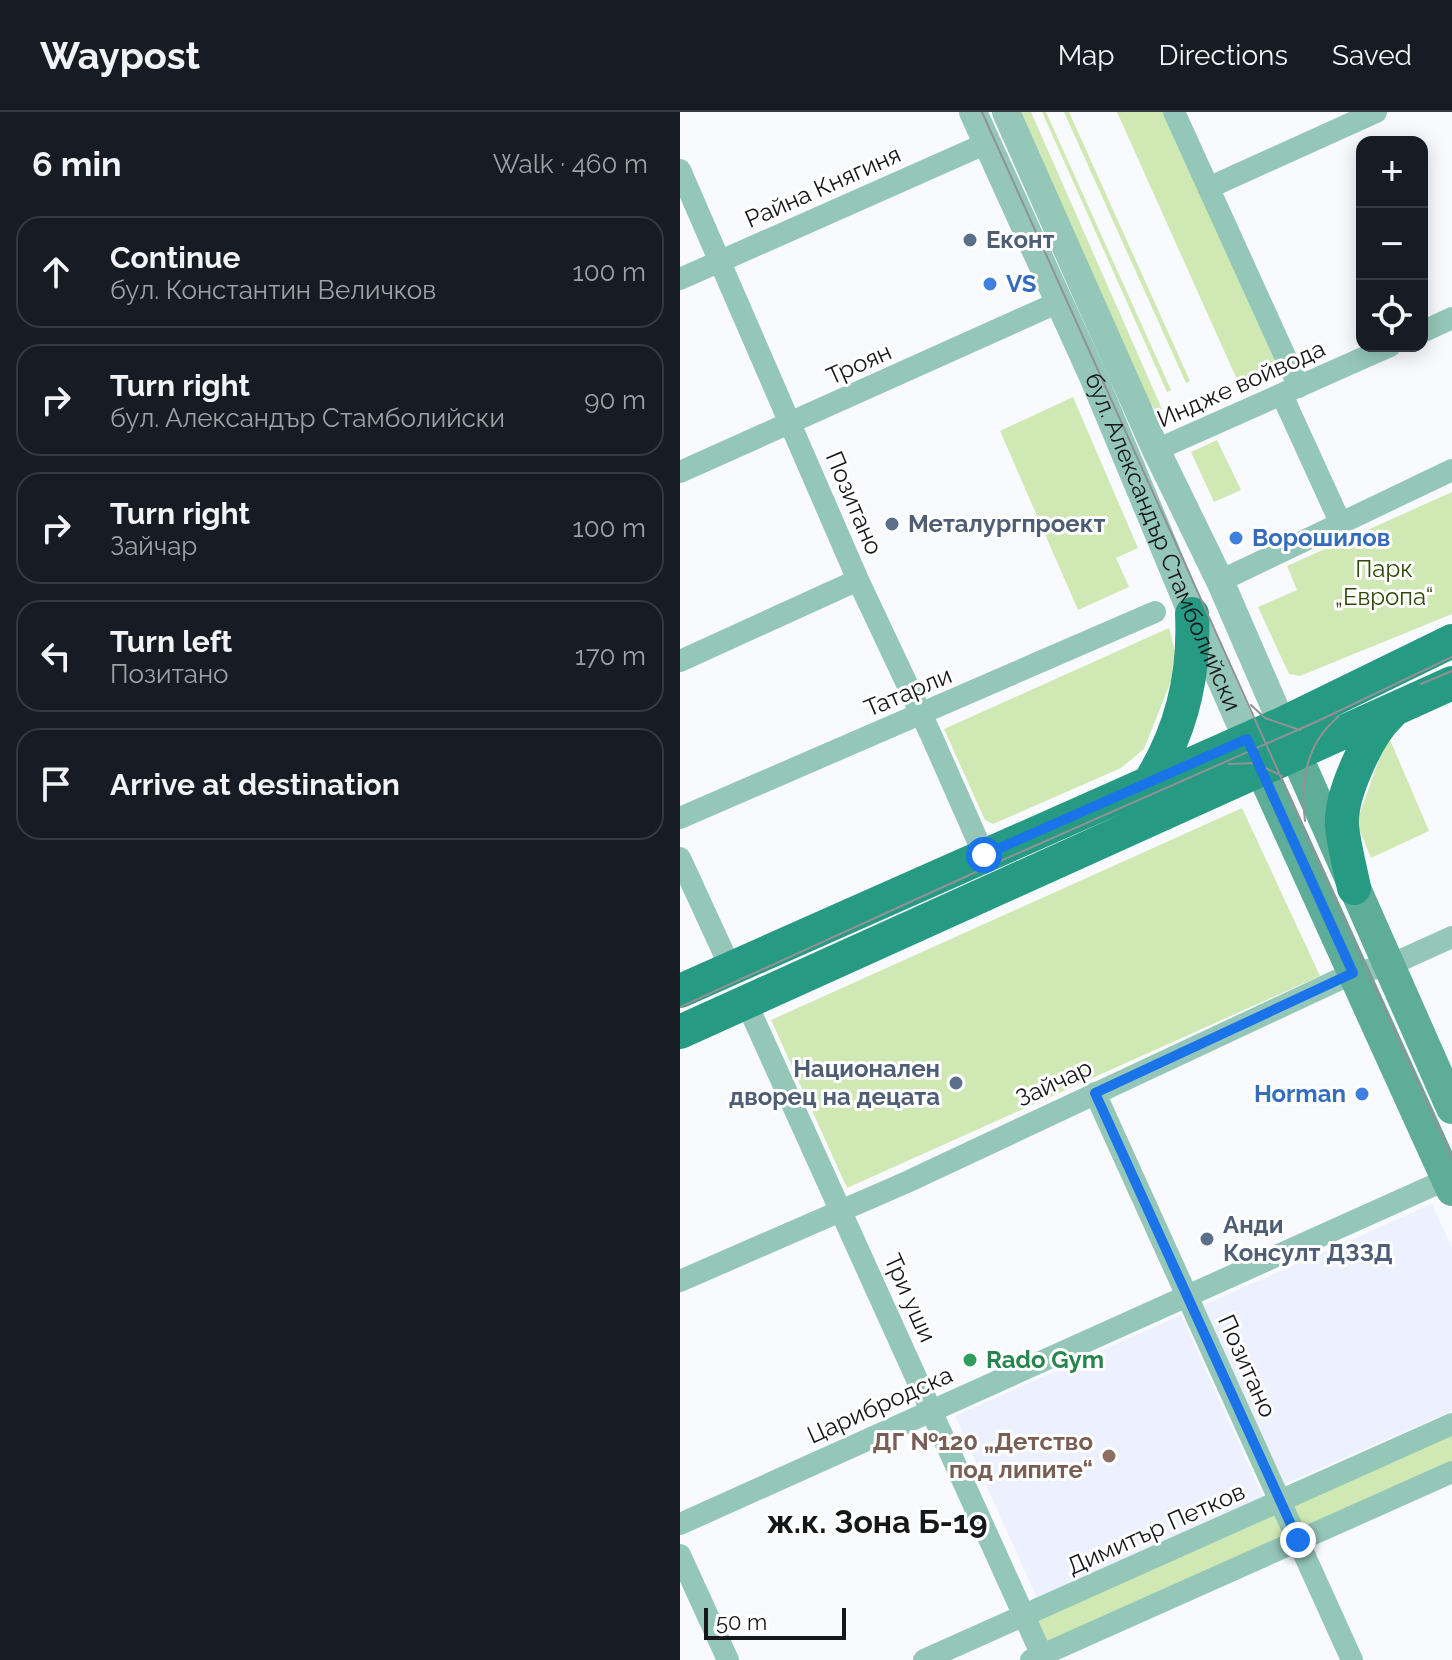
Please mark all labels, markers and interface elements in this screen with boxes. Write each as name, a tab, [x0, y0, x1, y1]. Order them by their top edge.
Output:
text: Waypost	[40, 33, 200, 78]
text: Map	[1058, 39, 1115, 72]
text: Directions	[1159, 39, 1288, 72]
text: Saved	[1332, 39, 1412, 72]
map controls	[1356, 136, 1428, 352]
button: +	[1356, 136, 1428, 208]
street label: Райна Княгиня	[740, 139, 905, 234]
text: 6 min	[32, 144, 122, 184]
text: Walk · 460 m	[493, 149, 648, 179]
button: −	[1356, 208, 1428, 280]
place label: Еконт	[986, 225, 1054, 254]
marker: Еконт	[961, 231, 979, 249]
text: Continue	[110, 240, 241, 275]
icon: ahead	[34, 250, 78, 294]
text: 100 m	[573, 257, 646, 287]
place label: VS	[1006, 269, 1036, 298]
text: бул. Константин Величков	[110, 275, 436, 305]
marker: VS	[981, 275, 999, 293]
button: locate	[1356, 280, 1428, 352]
street label: Индже войвода	[1152, 334, 1329, 434]
street label: Троян	[822, 336, 896, 391]
text: Turn right	[110, 368, 250, 403]
street label: бул. Александър Стамболийски	[1079, 368, 1248, 715]
icon: right	[34, 378, 78, 422]
text: 90 m	[584, 385, 646, 415]
text: бул. Александър Стамболийски	[110, 403, 505, 433]
street label: Позитано	[820, 447, 889, 559]
text: Turn right	[110, 496, 250, 531]
icon: right	[34, 506, 78, 550]
place label: Металургпроект	[908, 509, 1105, 538]
text: 100 m	[573, 513, 646, 543]
marker: Металургпроект	[883, 515, 901, 533]
place label: Ворошилов	[1252, 523, 1390, 552]
marker: Ворошилов	[1227, 529, 1245, 547]
text: Зайчар	[110, 531, 197, 561]
park label: Парк „Европа“	[1335, 554, 1433, 611]
text: Turn left	[110, 624, 232, 659]
icon: left	[34, 634, 78, 678]
text: 170 m	[575, 641, 646, 671]
text: Позитано	[110, 659, 229, 689]
street label: Татарли	[860, 660, 956, 723]
icon: arrive	[34, 762, 78, 806]
text: Arrive at destination	[110, 767, 400, 802]
route start	[966, 837, 1002, 873]
street label: Зайчар	[1011, 1052, 1096, 1113]
place label: Национален дворец на децата	[729, 1054, 940, 1111]
marker: Национален дворец на децата	[947, 1074, 965, 1092]
place label: Horman	[1254, 1079, 1346, 1108]
marker: Horman	[1353, 1085, 1371, 1103]
place label: Анди Консулт ДЗЗД	[1223, 1210, 1393, 1267]
marker: Анди Консулт ДЗЗД	[1198, 1230, 1216, 1248]
street label: Три уши	[878, 1249, 943, 1346]
street label: Позитано	[1212, 1310, 1283, 1422]
place label: Rado Gym	[986, 1345, 1104, 1374]
marker: Rado Gym	[961, 1351, 979, 1369]
street label: Царибродска	[803, 1360, 957, 1450]
place label: ДГ №120 „Детство под липите“	[873, 1427, 1093, 1484]
marker: ДГ №120 „Детство под липите“	[1100, 1447, 1118, 1465]
street label: Димитър Петков	[1062, 1476, 1249, 1581]
district label: ж.к. Зона Б-19	[766, 1503, 988, 1540]
route end	[1280, 1522, 1316, 1558]
scale bar	[704, 1604, 846, 1640]
text: 50 m	[716, 1609, 767, 1635]

